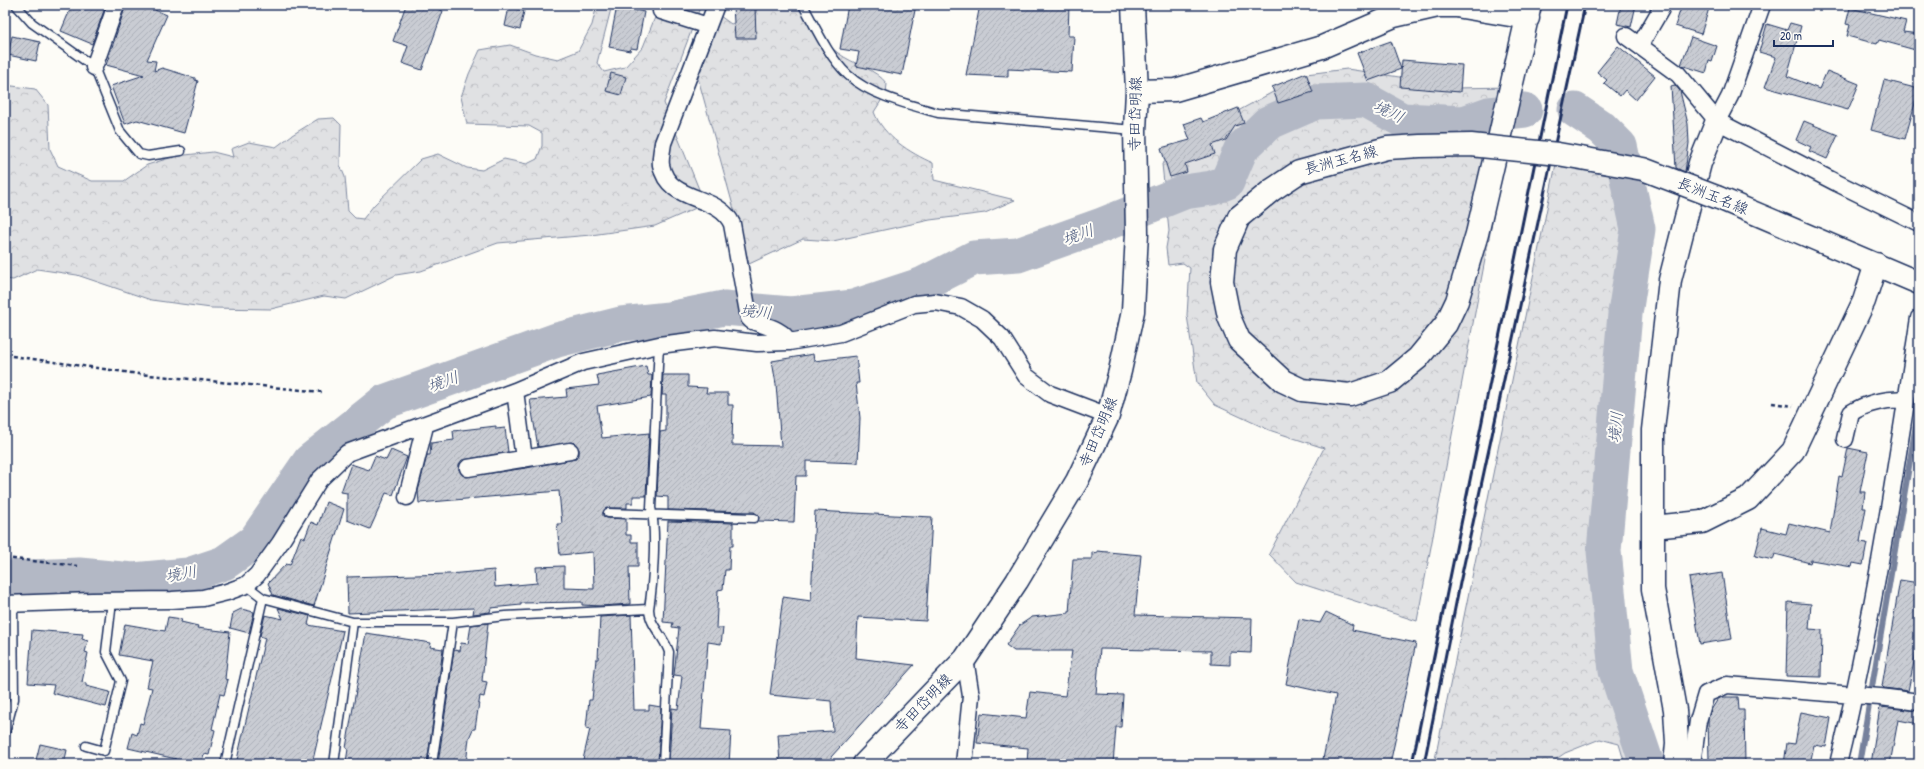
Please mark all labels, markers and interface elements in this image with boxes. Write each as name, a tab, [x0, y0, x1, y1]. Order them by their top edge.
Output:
scale bar	[1774, 22, 1833, 48]
text: 20 m	[1780, 27, 1802, 44]
street label: 寺田岱明線	[1123, 76, 1146, 152]
water label: 境川	[1370, 94, 1408, 128]
street label: 長洲玉名線	[1302, 140, 1380, 179]
street label: 長洲玉名線	[1674, 172, 1752, 219]
water label: 境川	[1059, 218, 1097, 250]
water label: 境川	[739, 299, 773, 323]
water label: 境川	[424, 365, 462, 397]
street label: 寺田岱明線	[1073, 393, 1122, 470]
water label: 境川	[1603, 410, 1627, 444]
water label: 境川	[163, 559, 199, 587]
street label: 寺田岱明線	[889, 668, 956, 737]

